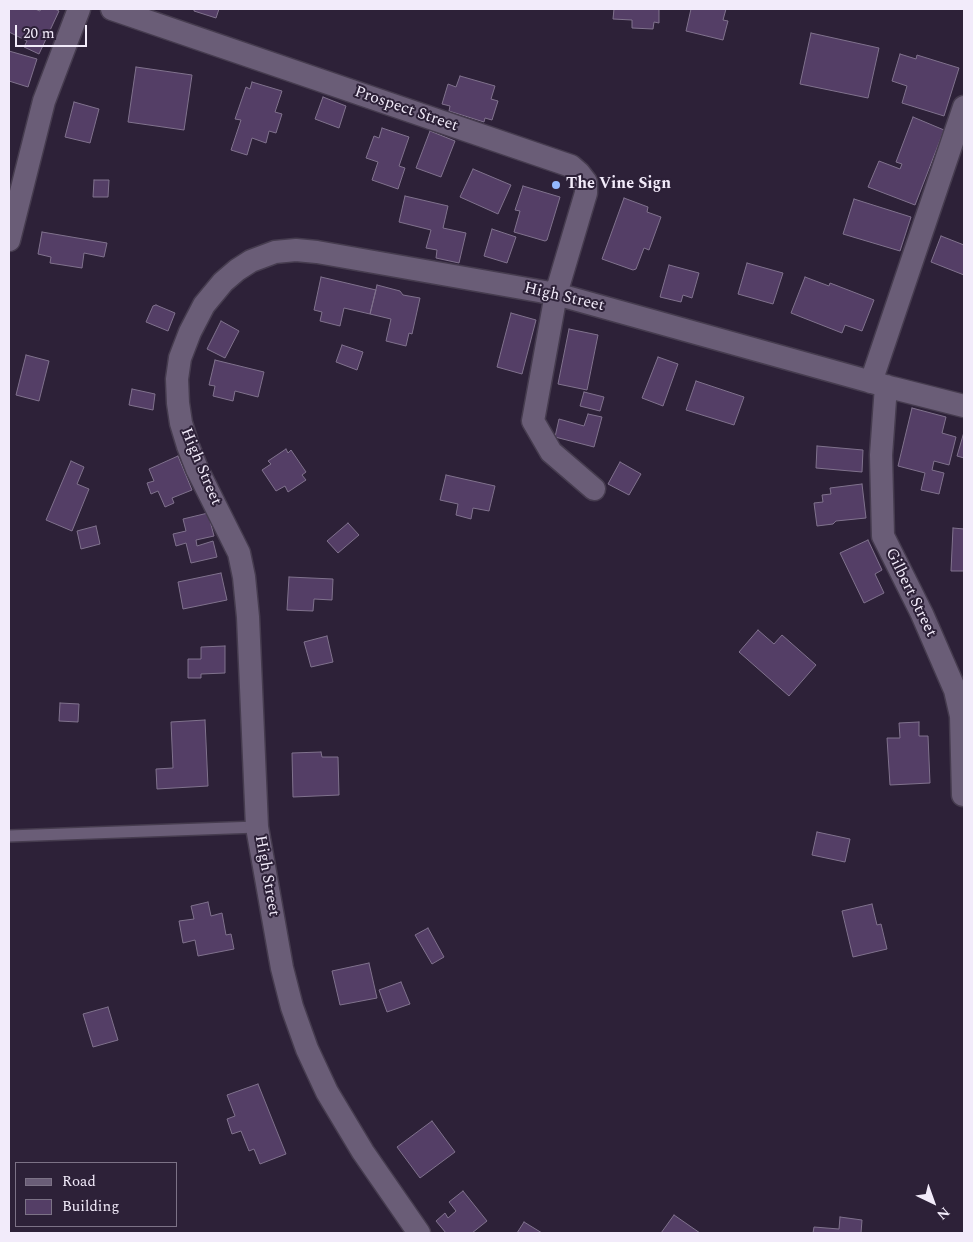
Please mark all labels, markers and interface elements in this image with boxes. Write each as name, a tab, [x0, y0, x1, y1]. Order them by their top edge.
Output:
scale bar	[18, 15, 90, 47]
text: 20 m	[23, 22, 55, 45]
street label: Prospect Street	[352, 83, 460, 137]
place label: The Vine Sign	[566, 175, 671, 195]
marker: The Vine Sign	[550, 179, 562, 191]
street label: High Street	[522, 279, 606, 317]
street label: High Street	[175, 426, 225, 508]
street label: Gilbert Street	[880, 545, 940, 641]
street label: High Street	[249, 834, 283, 918]
legend	[15, 1162, 178, 1227]
text: Road	[62, 1170, 96, 1193]
north arrow	[908, 1177, 958, 1227]
text: Building	[62, 1195, 119, 1218]
text: N	[932, 1202, 955, 1225]

